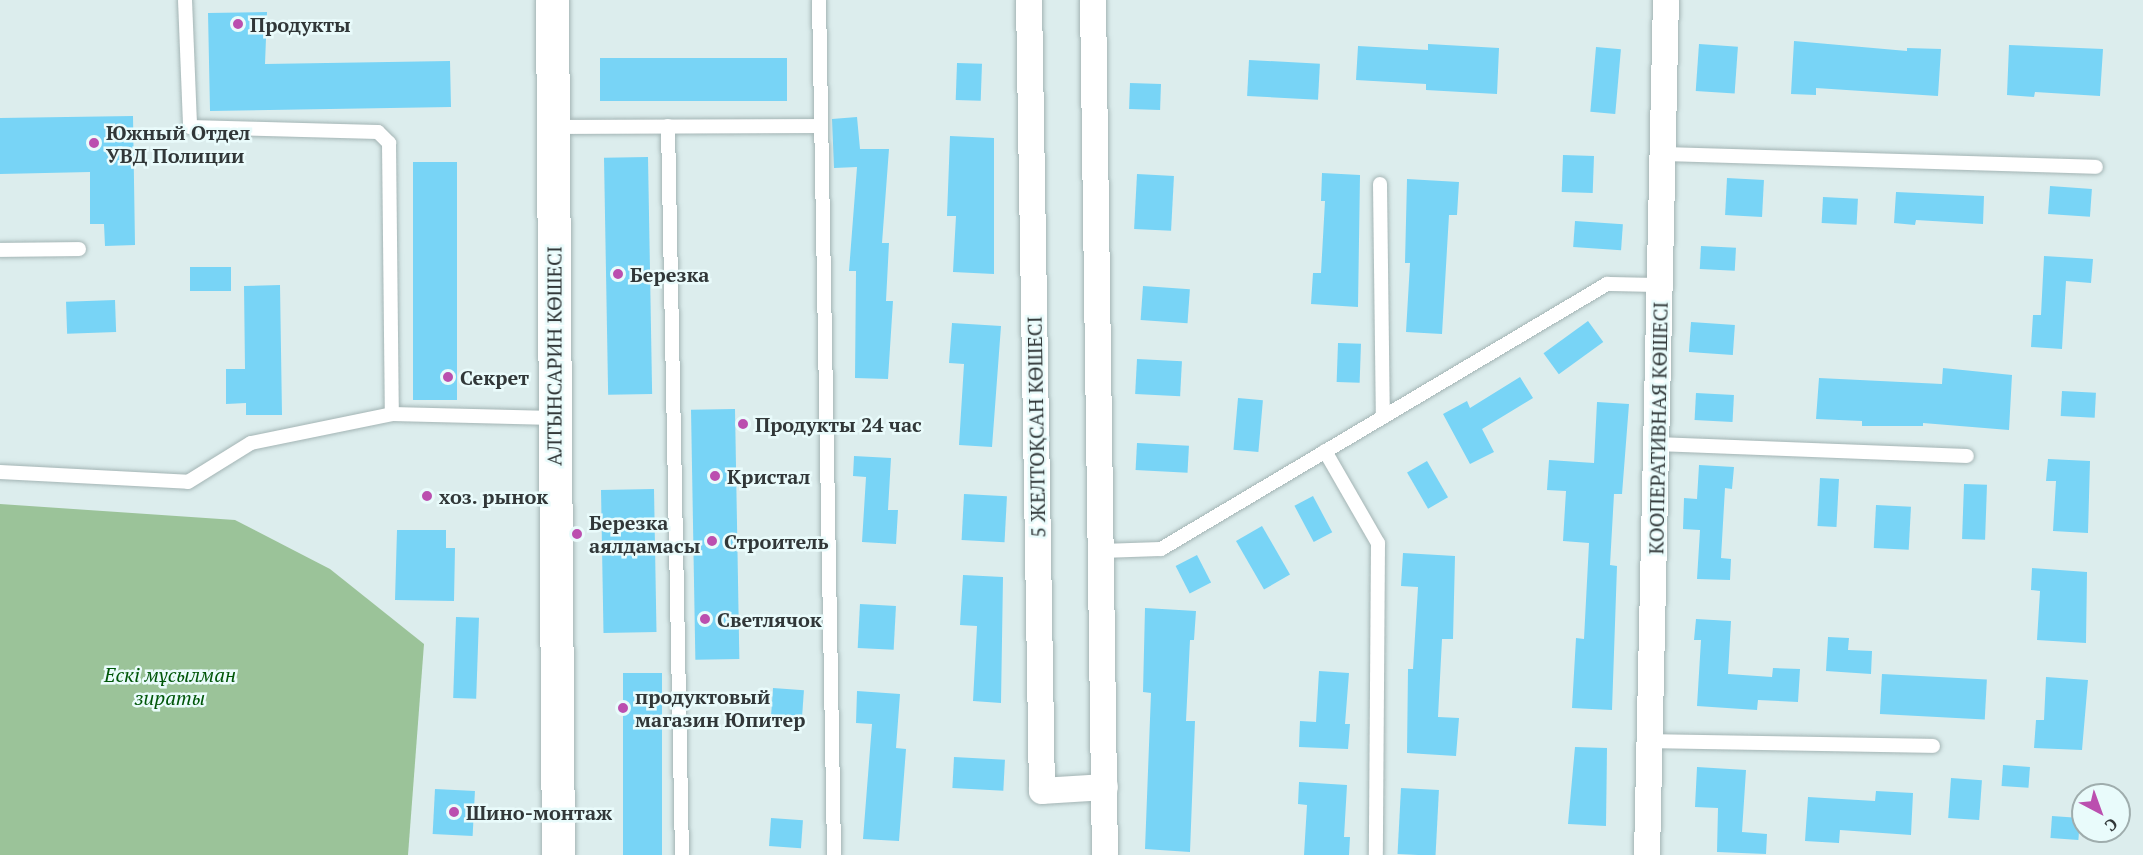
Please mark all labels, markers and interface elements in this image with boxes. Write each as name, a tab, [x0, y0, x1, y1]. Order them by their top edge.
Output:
place label: Продукты	[250, 12, 351, 36]
marker: Продукты	[231, 17, 245, 31]
place label: Южный Отдел УВД Полиции	[106, 120, 250, 167]
marker: Южный Отдел УВД Полиции	[87, 136, 101, 150]
street label: АЛТЫНСАРИН КӨШЕСІ	[542, 246, 566, 466]
place label: Березка	[630, 262, 709, 286]
marker: Березка	[611, 267, 625, 281]
street label: КООПЕРАТИВНАЯ КӨШЕСІ	[1644, 301, 1672, 555]
street label: 5 ЖЕЛТОҚСАН КӨШЕСІ	[1022, 316, 1050, 538]
place label: Секрет	[460, 365, 529, 389]
marker: Секрет	[441, 370, 455, 384]
place label: Продукты 24 час	[755, 412, 922, 436]
marker: Продукты 24 час	[736, 417, 750, 431]
place label: Кристал	[727, 464, 810, 488]
marker: Кристал	[708, 469, 722, 483]
place label: хоз. рынок	[439, 484, 549, 508]
marker: хоз. рынок	[420, 489, 434, 503]
place label: Березка аялдамасы	[589, 510, 700, 557]
marker: Березка аялдамасы	[570, 527, 584, 541]
place label: Строитель	[724, 529, 829, 553]
marker: Строитель	[705, 534, 719, 548]
place label: Светлячок	[717, 607, 822, 631]
marker: Светлячок	[698, 612, 712, 626]
park label: Ескі мұсылман зираты	[104, 662, 236, 709]
place label: продуктовый магазин Юпитер	[635, 684, 805, 731]
marker: продуктовый магазин Юпитер	[616, 701, 630, 715]
north arrow	[2071, 783, 2131, 843]
place label: Шино-монтаж	[466, 800, 612, 824]
marker: Шино-монтаж	[447, 805, 461, 819]
text: С	[2100, 813, 2123, 837]

